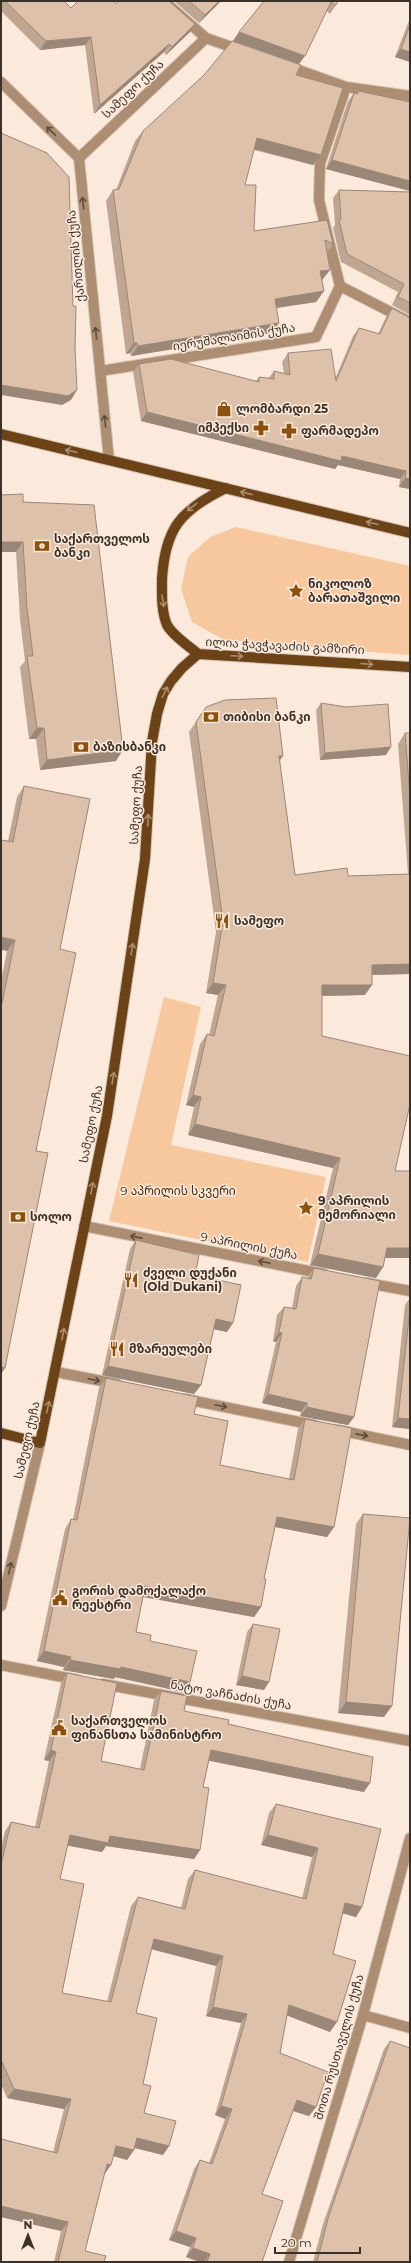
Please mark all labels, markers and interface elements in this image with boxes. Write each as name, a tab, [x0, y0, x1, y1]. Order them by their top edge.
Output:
street label: სამეფო ქუჩა	[99, 56, 167, 121]
one-way arrow	[46, 126, 56, 136]
one-way arrow	[80, 197, 87, 210]
street label: ქართლის ქუჩა	[63, 209, 89, 303]
street label: იერუშალაიმის ქუჩა	[172, 319, 296, 355]
one-way arrow	[93, 327, 100, 340]
shop icon: ლომბარდი 25	[215, 400, 233, 418]
place label: ლომბარდი 25	[236, 401, 328, 417]
one-way arrow	[101, 415, 109, 428]
pharmacy icon: იმპექსი	[252, 419, 270, 437]
place label: იმპექსი	[198, 420, 249, 435]
pharmacy icon: ფარმადეპო	[280, 422, 298, 440]
place label: ფარმადეპო	[301, 423, 379, 439]
one-way arrow	[65, 446, 78, 454]
one-way arrow	[240, 488, 253, 496]
one-way arrow	[187, 503, 198, 512]
one-way arrow	[366, 519, 379, 527]
place label: საქართველოს ბანკი	[54, 531, 150, 560]
bank icon: საქართველოს ბანკი	[33, 537, 51, 555]
place label: ნიკოლოზ ბარათაშვილი	[308, 576, 400, 606]
place icon: ნიკოლოზ ბარათაშვილი	[287, 582, 305, 600]
one-way arrow	[159, 595, 167, 608]
street label: ილია ჭავჭავაძის გამზირი	[205, 634, 365, 658]
one-way arrow	[230, 652, 243, 660]
one-way arrow	[360, 660, 373, 667]
one-way arrow	[162, 686, 169, 698]
bank icon: თიბისი ბანკი	[202, 708, 220, 726]
place label: თიბისი ბანკი	[223, 709, 311, 724]
bank icon: ბაზისბანკი	[72, 738, 90, 756]
place label: ბაზისბანკი	[93, 739, 166, 754]
street label: სამეფო ქუჩა	[126, 765, 145, 845]
one-way arrow	[144, 814, 151, 827]
restaurant icon: სამეფო	[213, 912, 231, 930]
place label: სამეფო	[234, 913, 284, 928]
one-way arrow	[128, 943, 136, 956]
one-way arrow	[109, 1072, 117, 1085]
street label: სამეფო ქუჩა	[76, 1084, 105, 1164]
one-way arrow	[88, 1182, 96, 1195]
park label: 9 აპრილის სკვერი	[120, 1183, 236, 1199]
place label: 9 აპრილის მემორიალი	[318, 1193, 396, 1223]
place icon: 9 აპრილის მემორიალი	[297, 1199, 315, 1217]
bank icon: სოლო	[9, 1208, 27, 1226]
place label: სოლო	[30, 1209, 72, 1225]
street label: 9 აპრილის ქუჩა	[199, 1229, 299, 1263]
one-way arrow	[130, 1232, 143, 1240]
one-way arrow	[258, 1258, 271, 1266]
place label: ძველი დუქანი (Old Dukani)	[143, 1265, 237, 1294]
restaurant icon: ძველი დუქანი (Old Dukani)	[122, 1271, 140, 1289]
one-way arrow	[59, 1327, 67, 1340]
restaurant icon: მზარეულები	[108, 1340, 126, 1358]
place label: მზარეულები	[129, 1341, 212, 1357]
one-way arrow	[87, 1376, 100, 1384]
street label: სამეფო ქუჩა	[10, 1400, 43, 1480]
one-way arrow	[44, 1401, 52, 1414]
one-way arrow	[214, 1402, 227, 1410]
one-way arrow	[356, 1431, 369, 1439]
one-way arrow	[7, 1561, 14, 1574]
place label: გორის დამოქალაქო რეესტრი	[72, 1583, 206, 1612]
public building icon: გორის დამოქალაქო რეესტრი	[51, 1589, 69, 1607]
street label: ნატო ვაჩნაძის ქუჩა	[169, 1676, 293, 1713]
place label: საქართველოს ფინანსთა სამინისტრო	[71, 1713, 221, 1742]
public building icon: საქართველოს ფინანსთა სამინისტრო	[50, 1719, 68, 1737]
street label: შოთა რუსთაველის ქუჩა	[311, 1972, 367, 2122]
north arrow	[8, 2215, 48, 2255]
text: N	[24, 2218, 32, 2232]
scale bar	[275, 2229, 360, 2255]
text: 20 m	[281, 2235, 312, 2250]

